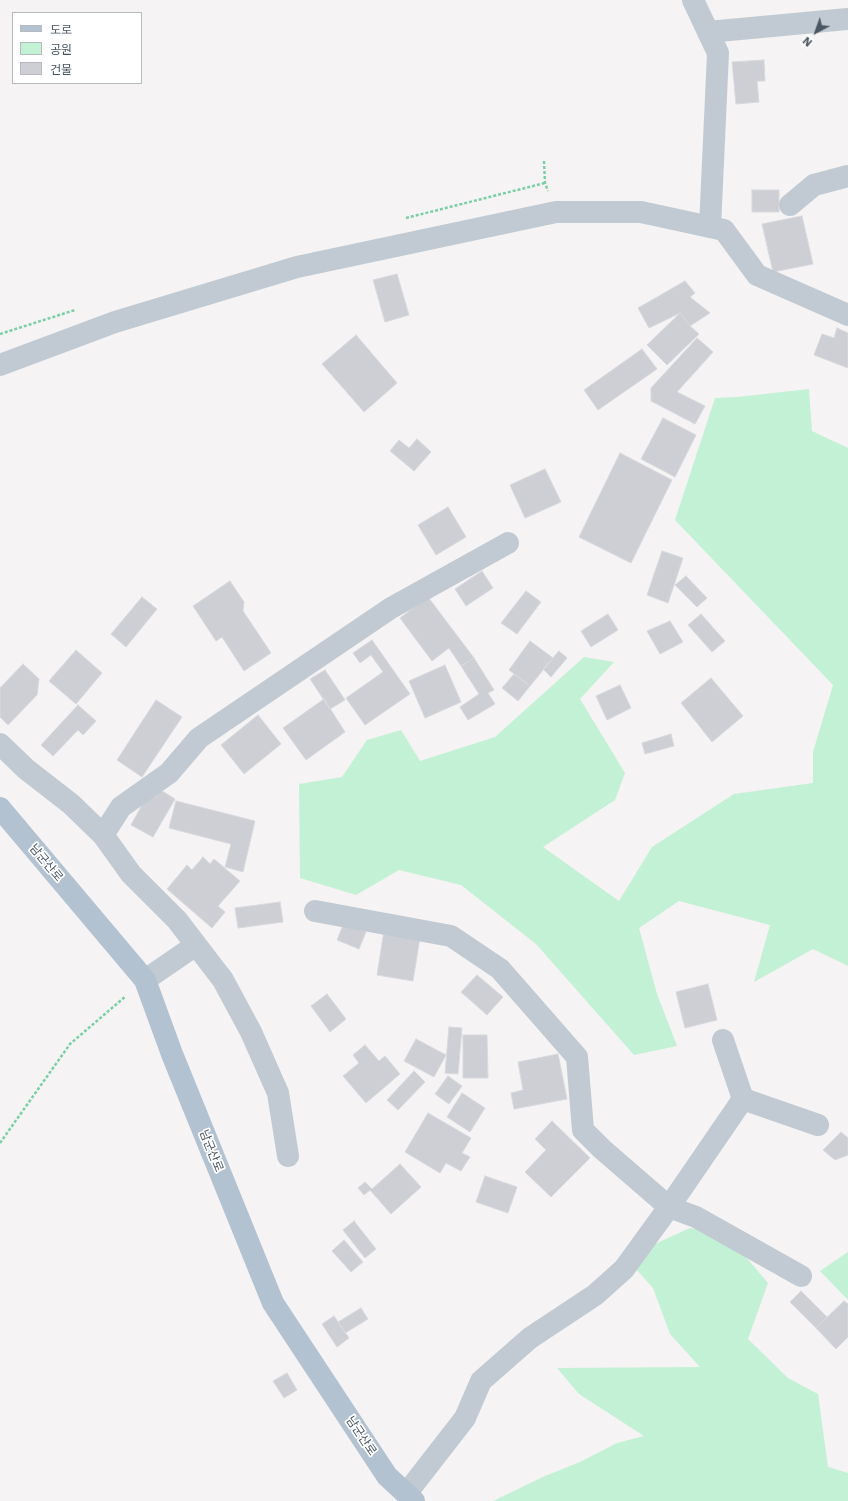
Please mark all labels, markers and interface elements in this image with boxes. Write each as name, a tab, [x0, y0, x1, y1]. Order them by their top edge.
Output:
legend	[12, 12, 142, 84]
north arrow	[796, 12, 836, 52]
text: 도로	[50, 23, 72, 37]
text: N	[800, 34, 815, 49]
text: 공원	[50, 43, 72, 57]
text: 건물	[50, 63, 72, 77]
street label: 남군산로	[26, 841, 66, 885]
street label: 남군산로	[196, 1128, 226, 1174]
street label: 남군산로	[343, 1414, 379, 1458]

